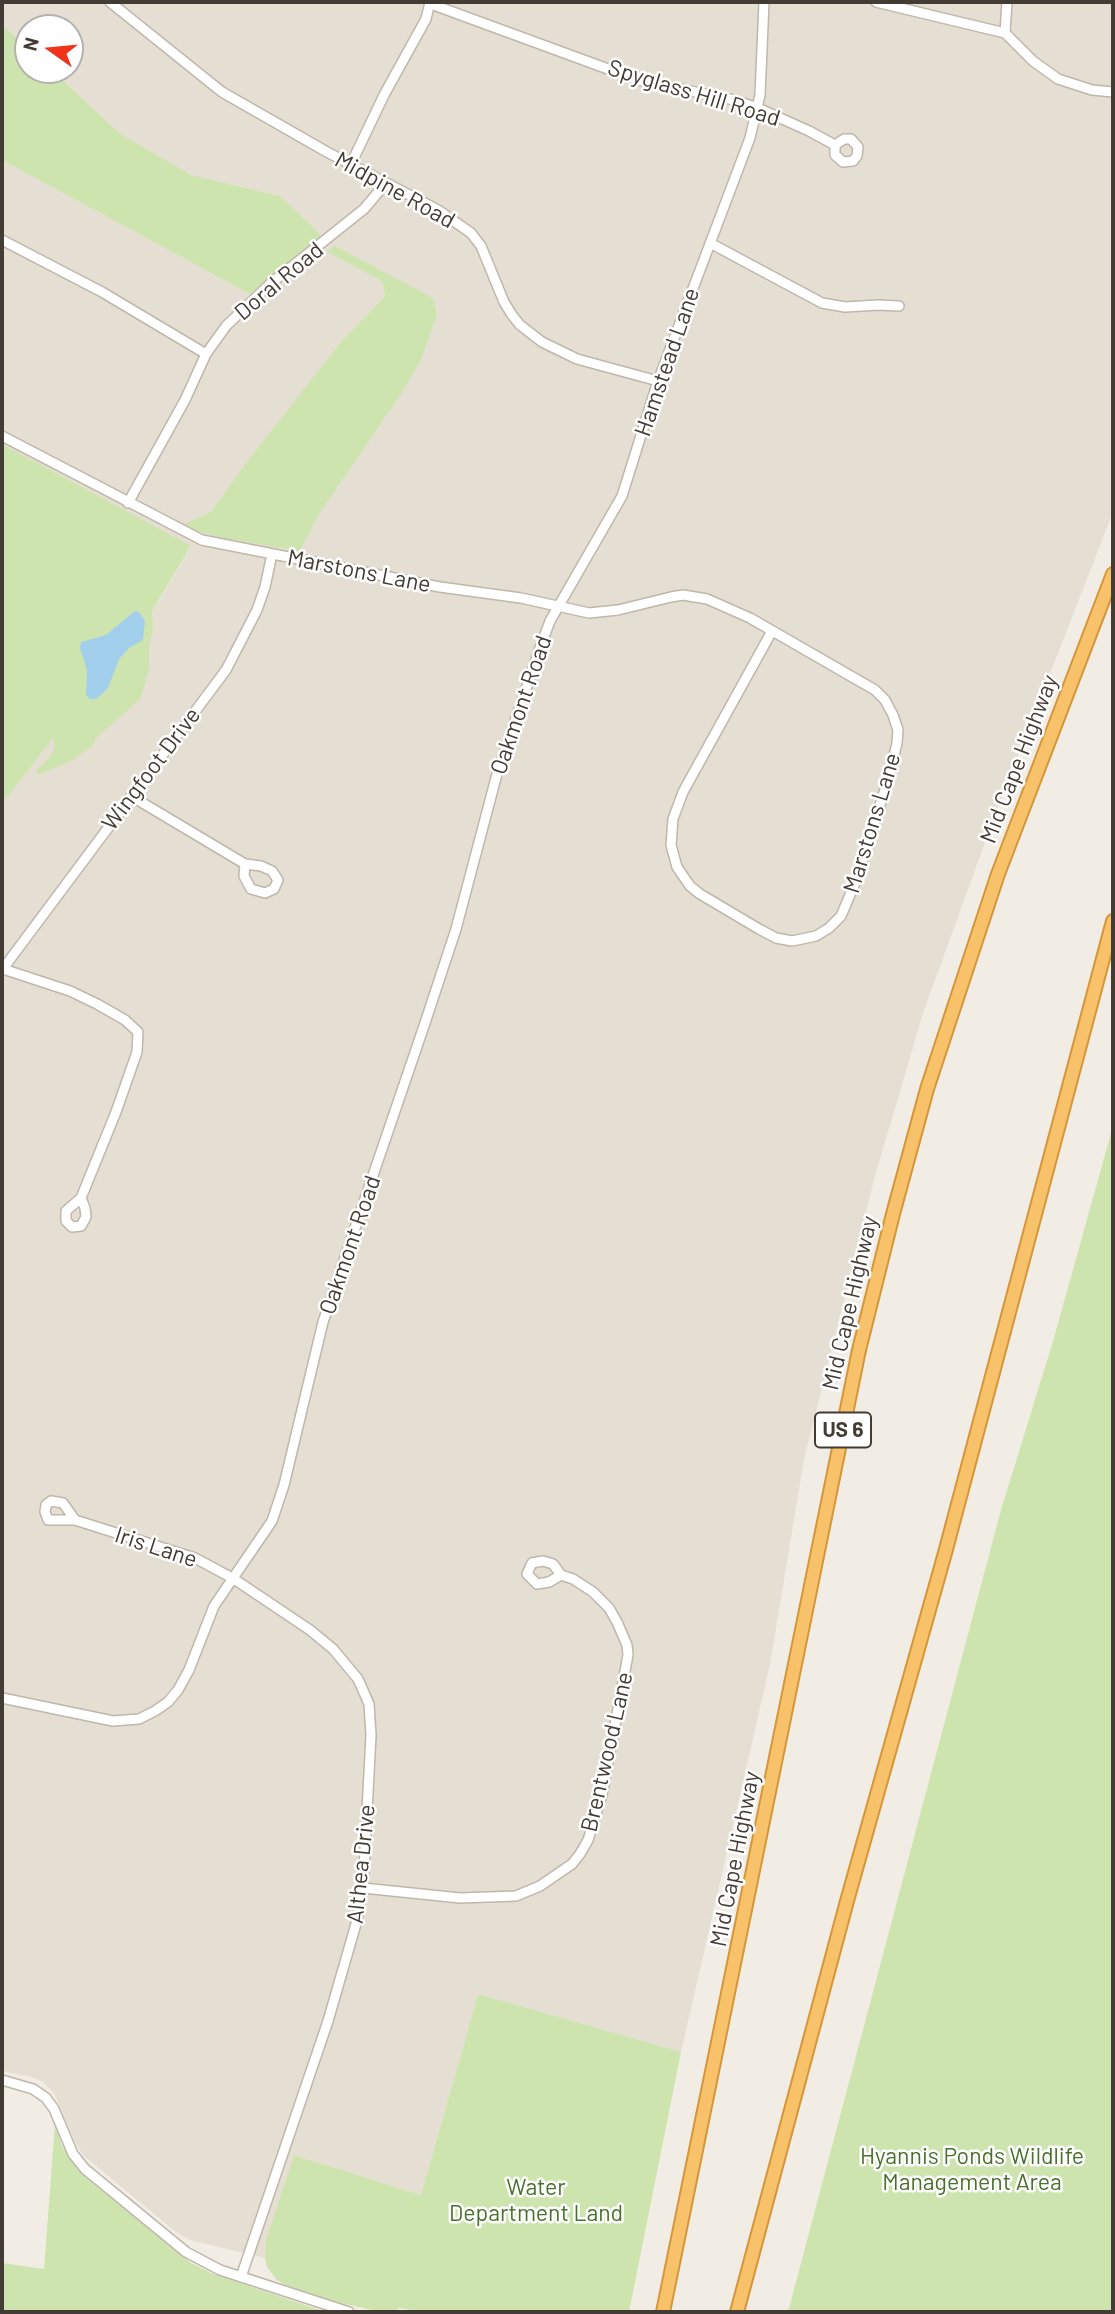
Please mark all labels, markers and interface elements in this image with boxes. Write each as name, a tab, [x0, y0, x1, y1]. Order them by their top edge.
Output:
north arrow	[14, 14, 84, 84]
text: N	[17, 35, 43, 53]
street label: Spyglass Hill Road	[605, 54, 783, 132]
street label: Midpine Road	[330, 146, 460, 234]
street label: Doral Road	[229, 236, 329, 326]
street label: Hamstead Lane	[629, 284, 705, 440]
street label: Marstons Lane	[285, 544, 433, 598]
street label: Oakmont Road	[484, 632, 558, 778]
street label: Mid Cape Highway	[974, 671, 1064, 847]
street label: Wingfoot Drive	[96, 702, 206, 836]
street label: Marstons Lane	[838, 749, 906, 897]
street label: Oakmont Road	[313, 1172, 387, 1318]
street label: Mid Cape Highway	[816, 1213, 884, 1393]
road number: US 6	[815, 1412, 871, 1448]
street label: Iris Lane	[111, 1521, 201, 1573]
street label: Brentwood Lane	[575, 1669, 639, 1835]
street label: Mid Cape Highway	[704, 1769, 766, 1949]
street label: Althea Drive	[341, 1803, 381, 1925]
park label: Hyannis Ponds Wildlife Management Area	[860, 2142, 1084, 2196]
park label: Water Department Land	[449, 2173, 623, 2227]

